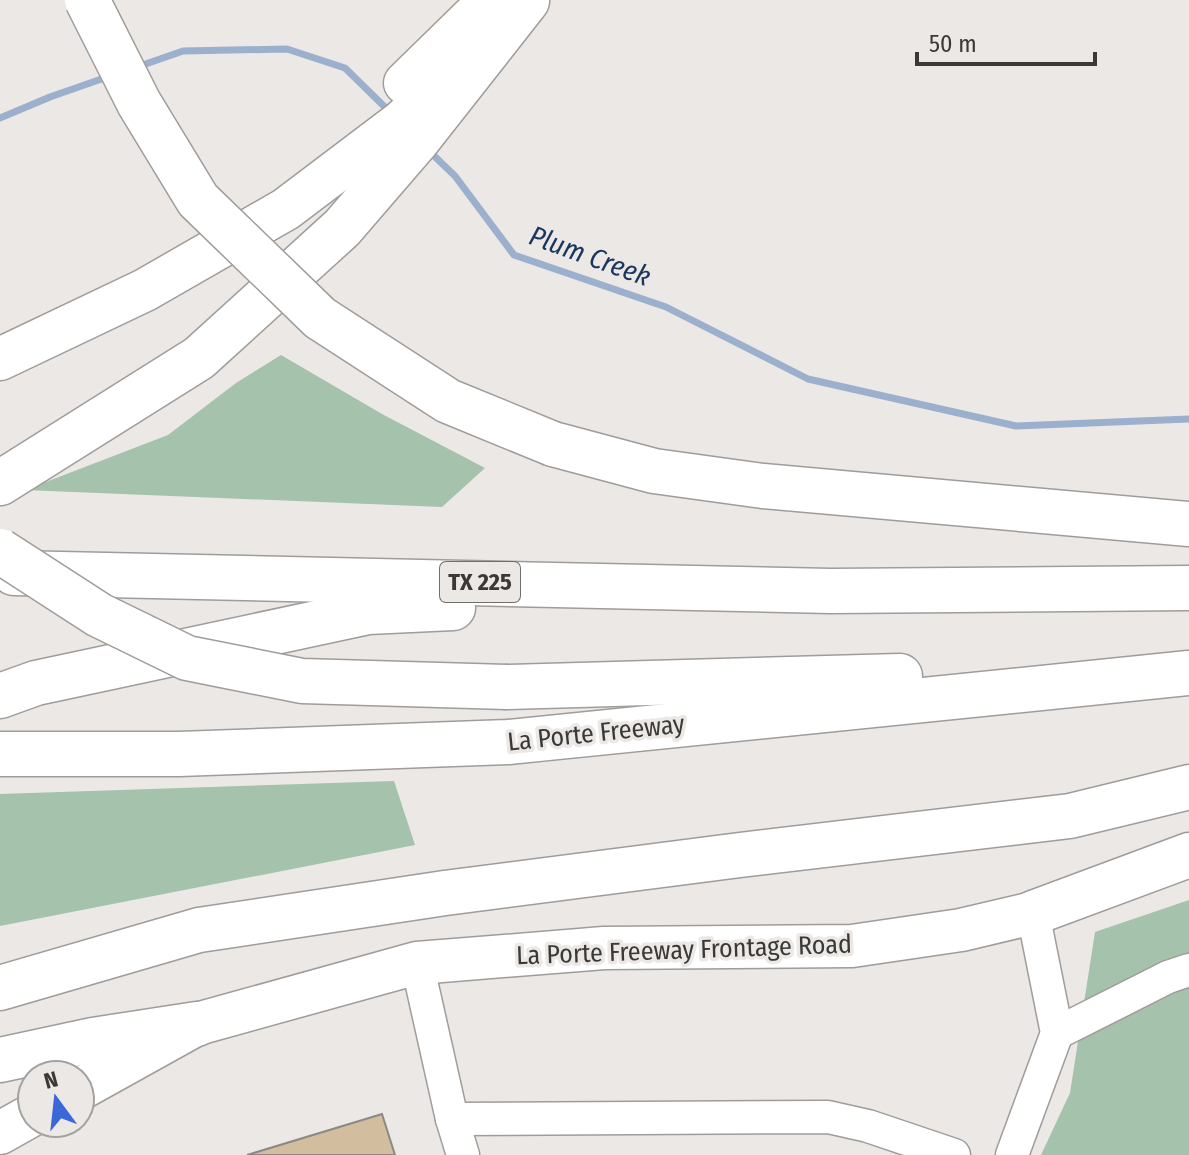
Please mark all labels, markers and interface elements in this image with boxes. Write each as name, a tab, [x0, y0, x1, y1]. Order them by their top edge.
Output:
scale bar	[917, 16, 1095, 66]
text: 50 m	[929, 30, 977, 58]
water label: Plum Creek	[525, 219, 655, 293]
road number: TX 225	[440, 562, 520, 602]
street label: La Porte Freeway	[506, 708, 687, 758]
street label: La Porte Freeway Frontage Road	[516, 929, 852, 971]
north arrow	[16, 1059, 96, 1139]
text: N	[41, 1065, 61, 1095]

